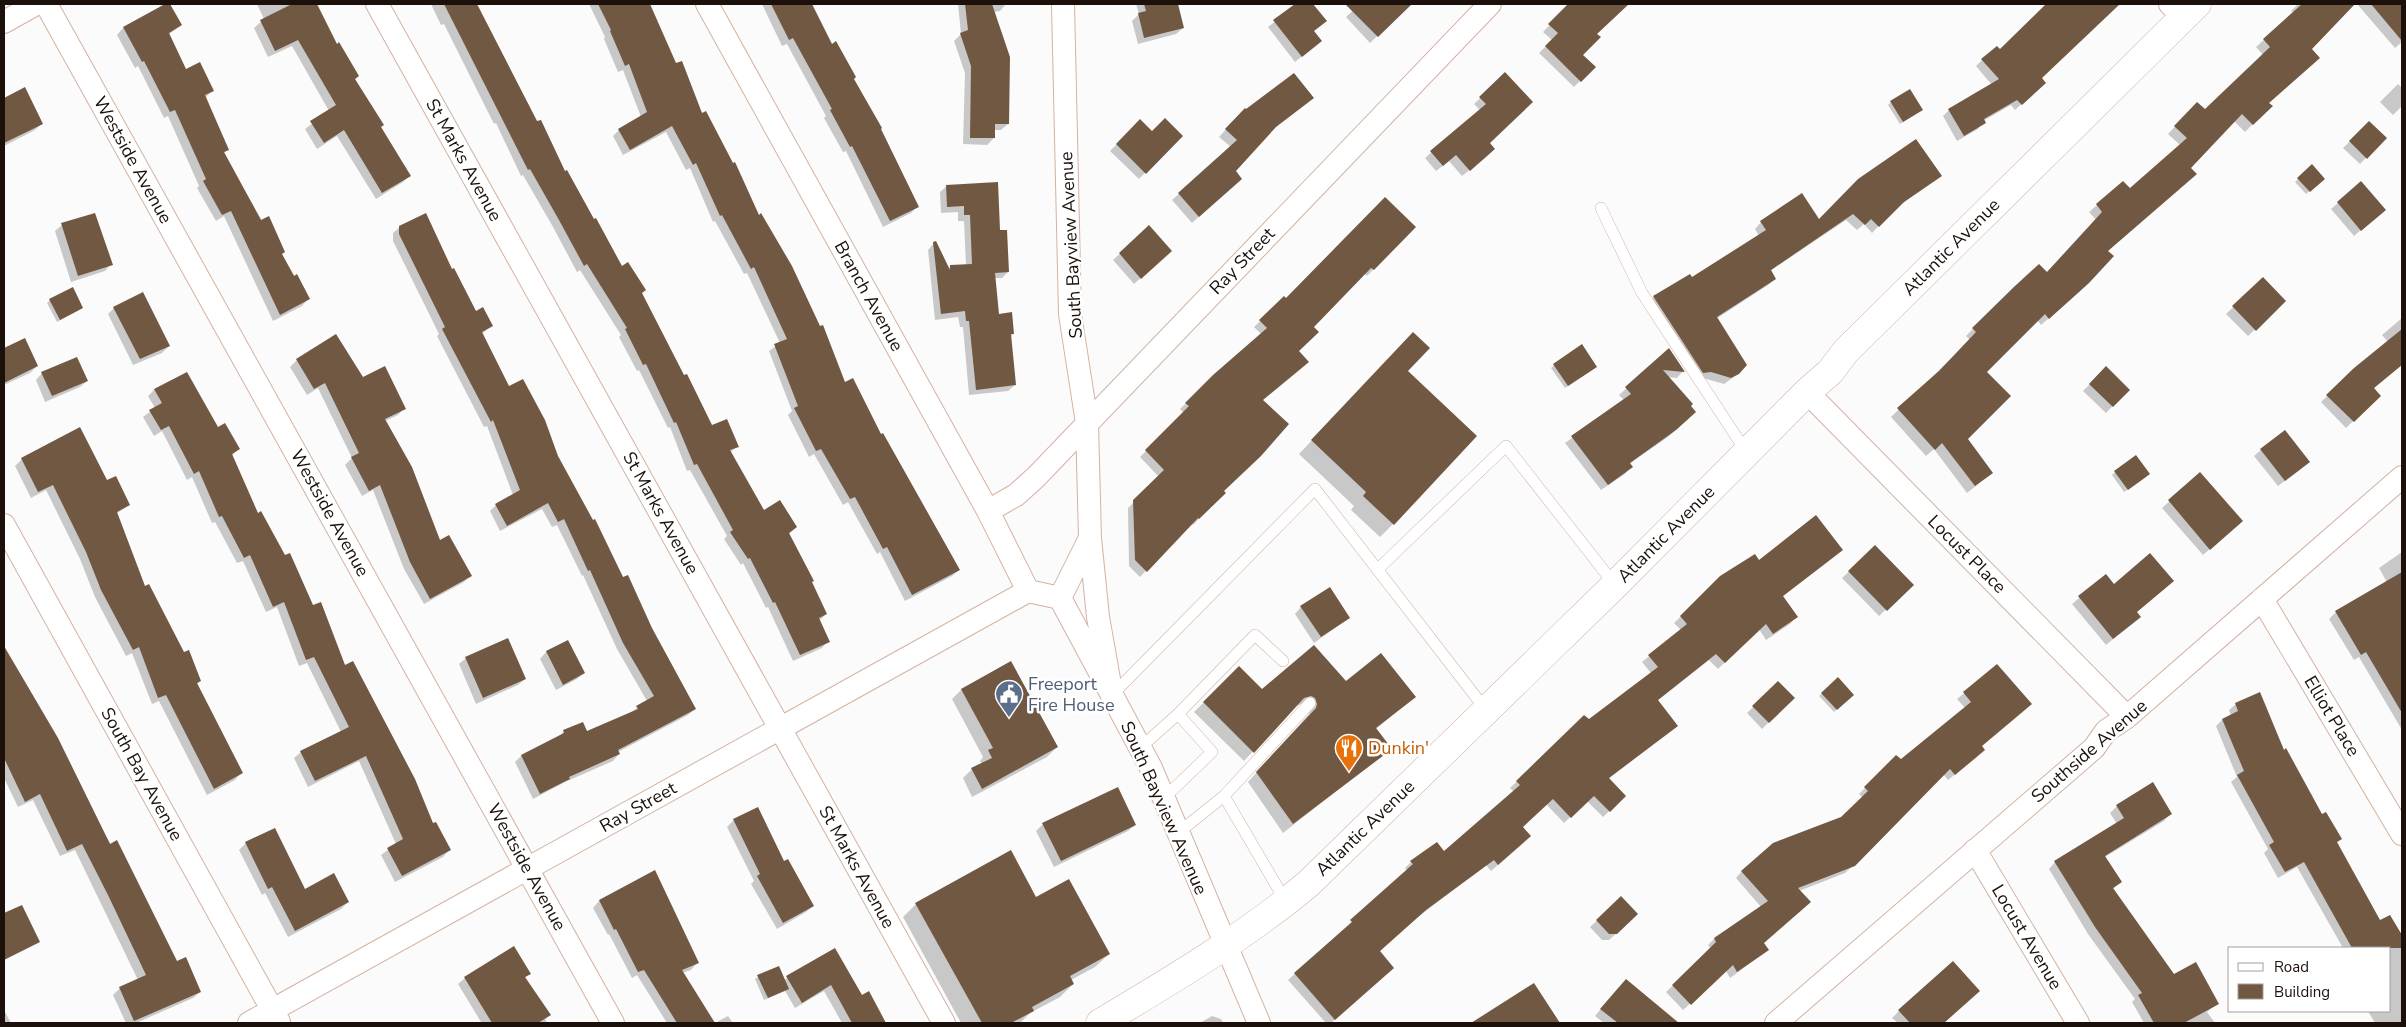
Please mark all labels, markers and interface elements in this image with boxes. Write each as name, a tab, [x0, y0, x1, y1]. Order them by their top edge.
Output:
street label: Westside Avenue	[88, 92, 178, 228]
street label: St Marks Avenue	[420, 94, 508, 226]
street label: South Bayview Avenue	[1054, 151, 1088, 339]
street label: Atlantic Avenue	[1897, 193, 2005, 301]
street label: Ray Street	[1204, 222, 1280, 300]
street label: Branch Avenue	[829, 237, 909, 355]
street label: Westside Avenue	[285, 445, 375, 581]
street label: St Marks Avenue	[617, 447, 705, 579]
street label: Atlantic Avenue	[1612, 480, 1720, 588]
street label: Locust Place	[1923, 510, 2011, 598]
street label: Elliot Place	[2298, 671, 2366, 761]
place label: Freeport Fire House	[1028, 672, 1115, 717]
public building icon: Freeport Fire House	[994, 679, 1024, 718]
street label: Southside Avenue	[2026, 694, 2152, 808]
street label: South Bay Avenue	[95, 703, 189, 845]
street label: South Bayview Avenue	[1115, 717, 1213, 899]
restaurant icon: Dunkin'	[1334, 733, 1364, 772]
place label: Dunkin'	[1368, 736, 1429, 760]
street label: Atlantic Avenue	[1310, 775, 1420, 881]
street label: Ray Street	[595, 776, 681, 838]
street label: Westside Avenue	[482, 799, 572, 935]
street label: St Marks Avenue	[813, 801, 901, 933]
street label: Locust Avenue	[1986, 880, 2068, 994]
legend	[2228, 947, 2391, 1012]
text: Road	[2274, 957, 2309, 977]
text: Building	[2274, 982, 2330, 1002]

